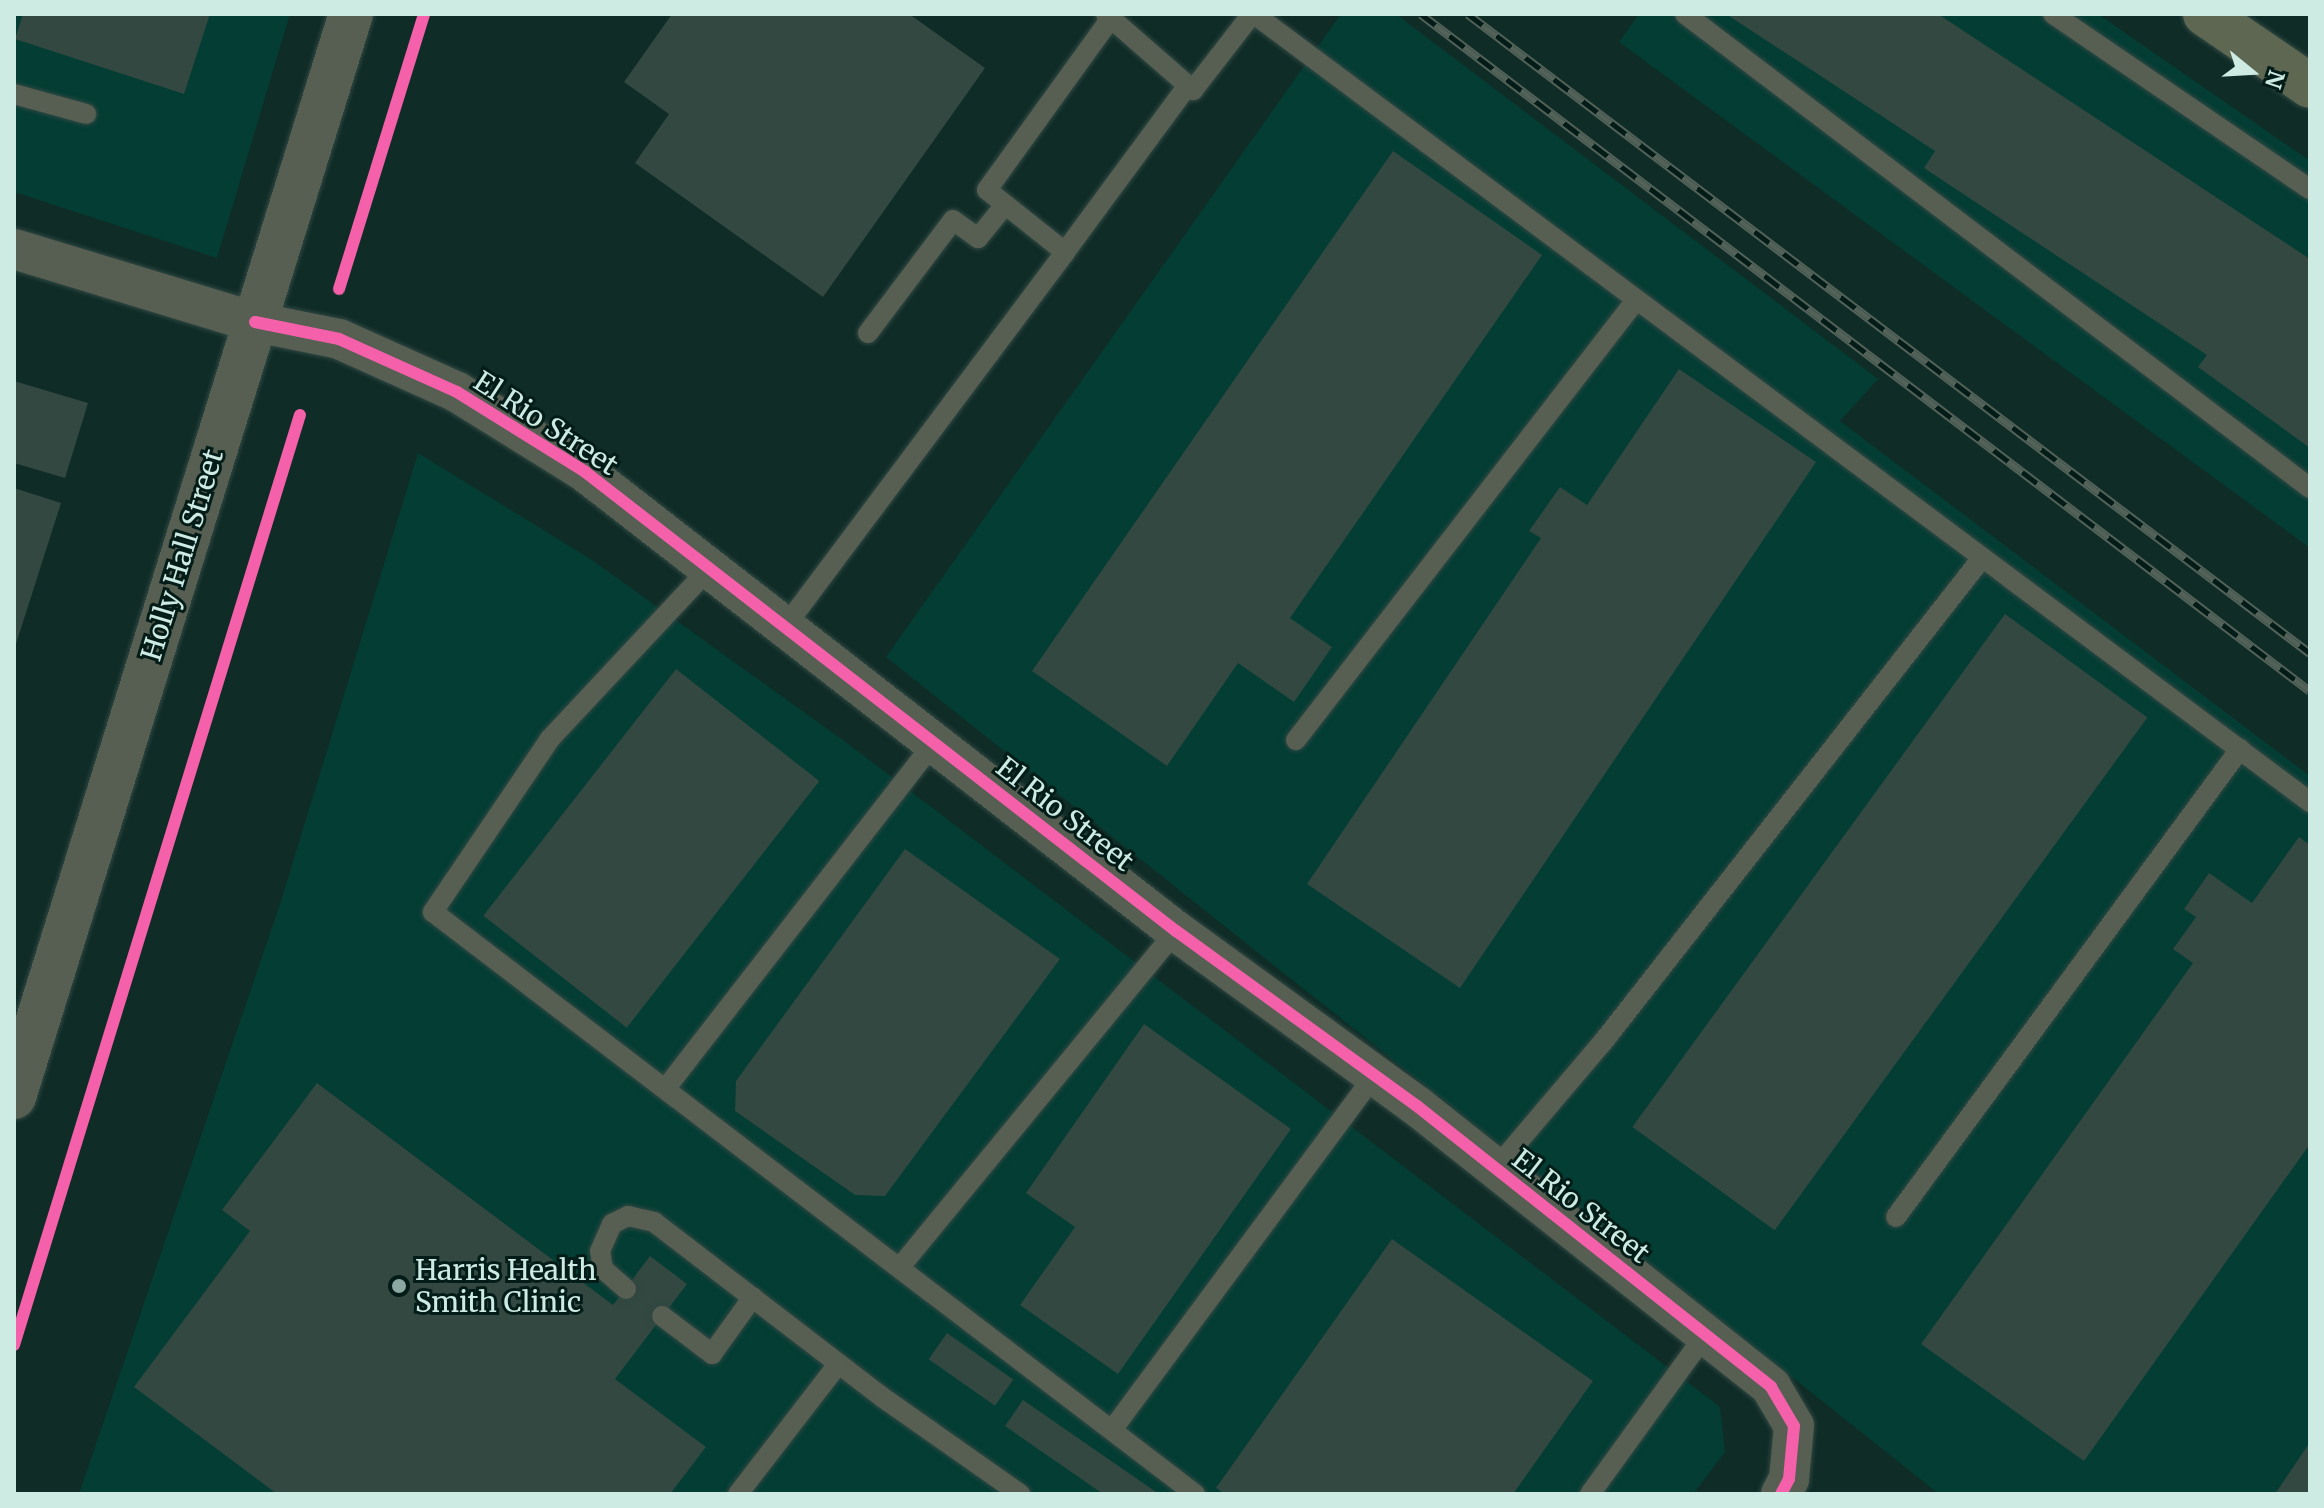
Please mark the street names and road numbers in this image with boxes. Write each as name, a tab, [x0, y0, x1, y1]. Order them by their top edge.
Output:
street label: El Rio Street	[468, 364, 624, 482]
street label: Holly Hall Street	[134, 445, 230, 665]
street label: El Rio Street	[990, 750, 1140, 878]
street label: El Rio Street	[1506, 1142, 1656, 1270]

